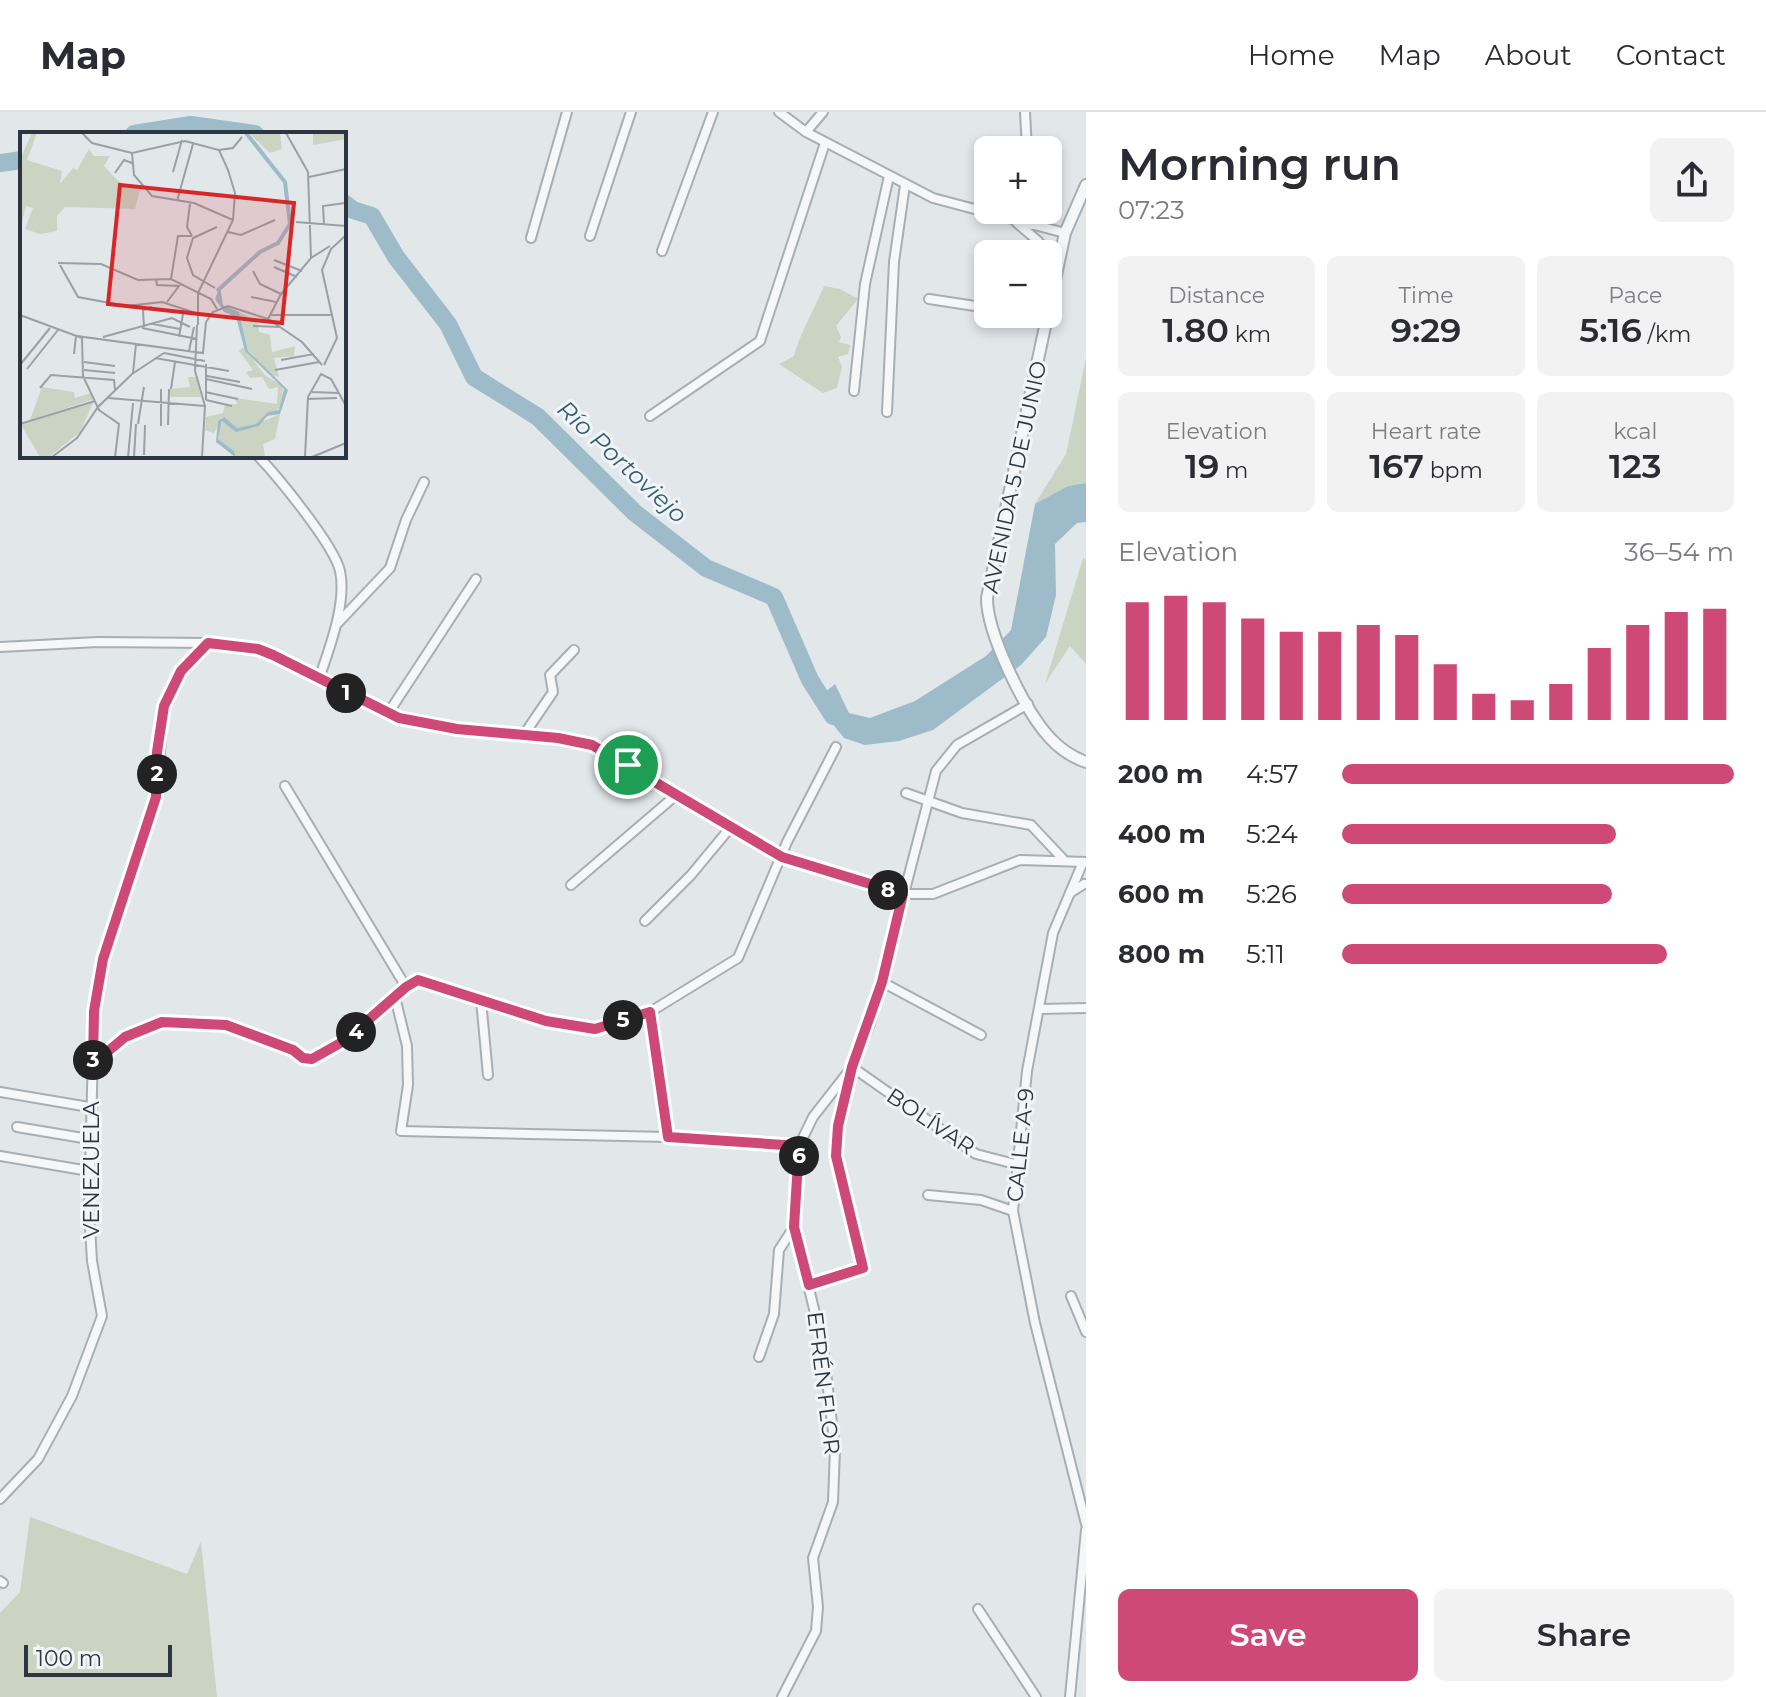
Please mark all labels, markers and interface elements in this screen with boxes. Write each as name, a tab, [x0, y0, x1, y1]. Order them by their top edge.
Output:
text: Map	[40, 32, 126, 79]
text: Home	[1248, 38, 1335, 72]
text: Map	[1379, 38, 1441, 72]
text: About	[1485, 38, 1572, 72]
text: Contact	[1616, 38, 1726, 72]
inset map	[20, 132, 346, 458]
map controls	[974, 136, 1062, 328]
button: +	[974, 136, 1062, 224]
text: Morning run	[1118, 137, 1401, 191]
button: share	[1650, 138, 1734, 222]
text: 07:23	[1118, 194, 1185, 226]
button: −	[974, 240, 1062, 328]
text: Distance	[1168, 282, 1265, 309]
text: Time	[1398, 282, 1454, 309]
text: Pace	[1608, 282, 1662, 309]
text: 1.80	[1162, 309, 1229, 351]
text: 9:29	[1391, 309, 1461, 351]
text: 5:16	[1579, 309, 1642, 351]
text: km	[1229, 321, 1271, 348]
text: /km	[1642, 321, 1691, 348]
street label: AVENIDA 5 DE JUNIO	[977, 358, 1052, 596]
water label: Río Portoviejo	[552, 394, 693, 529]
text: Elevation	[1166, 418, 1268, 445]
text: Heart rate	[1371, 418, 1481, 445]
text: kcal	[1613, 418, 1657, 445]
text: 19	[1185, 445, 1219, 487]
text: 167	[1369, 445, 1424, 487]
text: 123	[1609, 445, 1662, 487]
text: m	[1219, 457, 1248, 484]
text: bpm	[1424, 457, 1483, 484]
text: Elevation	[1118, 536, 1238, 568]
text: 36–54 m	[1624, 536, 1734, 568]
pin: 1	[326, 673, 366, 713]
text: 1	[342, 679, 350, 706]
pin	[594, 731, 662, 799]
icon: arrive	[606, 743, 650, 787]
pin: 2	[137, 754, 177, 794]
text: 200 m	[1118, 758, 1203, 790]
text: 4:57	[1246, 758, 1299, 790]
text: 2	[151, 760, 163, 787]
text: 400 m	[1118, 818, 1206, 850]
text: 5:24	[1246, 818, 1298, 850]
pin: 8	[868, 870, 908, 910]
text: 8	[881, 876, 895, 903]
text: 600 m	[1118, 878, 1205, 910]
text: 5:26	[1246, 878, 1297, 910]
text: 800 m	[1118, 938, 1205, 970]
text: 5:11	[1246, 938, 1285, 970]
pin: 5	[603, 1000, 643, 1040]
text: 5	[616, 1006, 630, 1033]
pin: 4	[336, 1012, 376, 1052]
text: 4	[348, 1018, 364, 1045]
pin: 3	[73, 1040, 113, 1080]
text: 3	[86, 1046, 100, 1073]
street label: BOLÍVAR	[881, 1082, 980, 1161]
street label: CALLE A-9	[1001, 1087, 1040, 1203]
street label: VENEZUELA	[78, 1101, 105, 1239]
pin: 6	[779, 1136, 819, 1176]
text: 6	[792, 1142, 806, 1169]
street label: EFRÉN FLOR	[801, 1310, 846, 1456]
button: Save	[1118, 1589, 1418, 1681]
button: Share	[1434, 1589, 1734, 1681]
scale bar	[24, 1641, 172, 1677]
text: 100 m	[36, 1645, 102, 1672]

